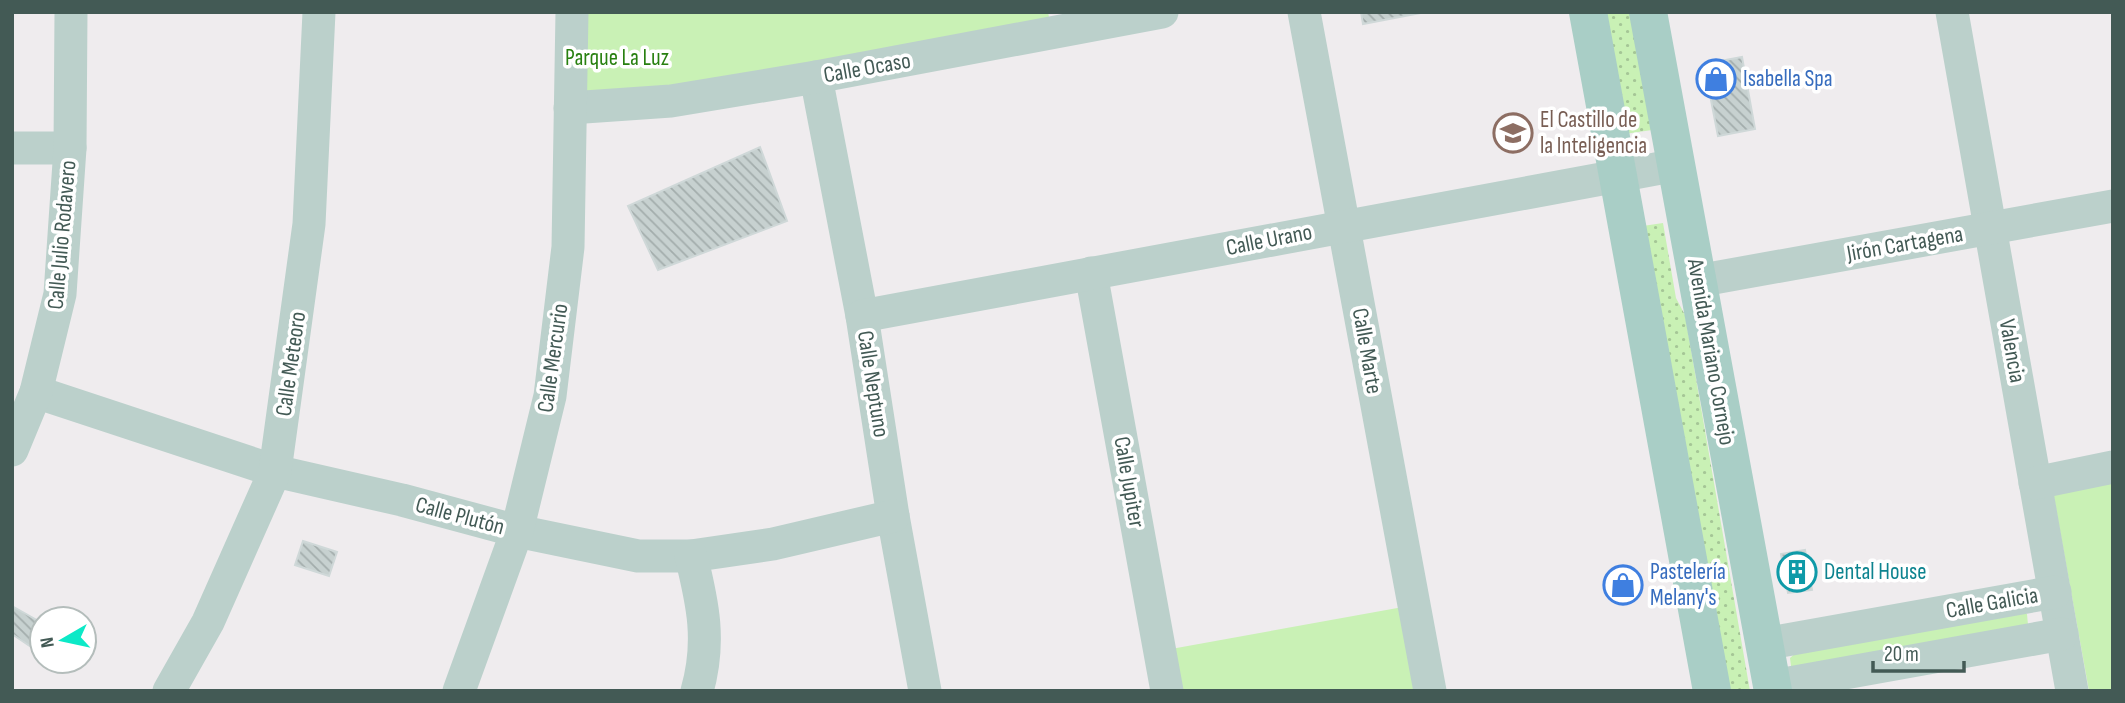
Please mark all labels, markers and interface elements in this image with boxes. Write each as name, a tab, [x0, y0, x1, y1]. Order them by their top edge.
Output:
park label: Parque La Luz	[565, 44, 669, 72]
street label: Calle Ocaso	[821, 47, 913, 89]
shop icon: Isabella Spa	[1695, 58, 1737, 100]
place label: Isabella Spa	[1743, 65, 1833, 93]
place label: El Castillo de la Inteligencia	[1540, 106, 1647, 160]
school or university icon: El Castillo de la Inteligencia	[1492, 112, 1534, 154]
street label: Calle Julio Rodavero	[42, 159, 82, 311]
street label: Calle Urano	[1224, 218, 1314, 262]
street label: Jirón Cartagena	[1844, 220, 1965, 268]
street label: Avenida Mariano Cornejo	[1681, 256, 1741, 447]
street label: Calle Mercurio	[532, 302, 574, 414]
street label: Calle Marte	[1346, 306, 1388, 396]
street label: Calle Meteoro	[270, 310, 312, 418]
street label: Valencia	[1993, 317, 2031, 385]
street label: Calle Neptuno	[851, 329, 895, 439]
street label: Calle Jupiter	[1107, 434, 1151, 530]
street label: Calle Plutón	[412, 491, 508, 541]
building icon: Dental House	[1776, 551, 1818, 593]
place label: Pastelería Melany's	[1650, 558, 1726, 612]
place label: Dental House	[1824, 558, 1927, 586]
shop icon: Pastelería Melany's	[1602, 564, 1644, 606]
street label: Calle Galicia	[1944, 581, 2040, 625]
north arrow	[28, 605, 98, 675]
scale bar	[1873, 630, 1964, 674]
text: N	[36, 636, 60, 649]
text: 20 m	[1884, 642, 1919, 667]

